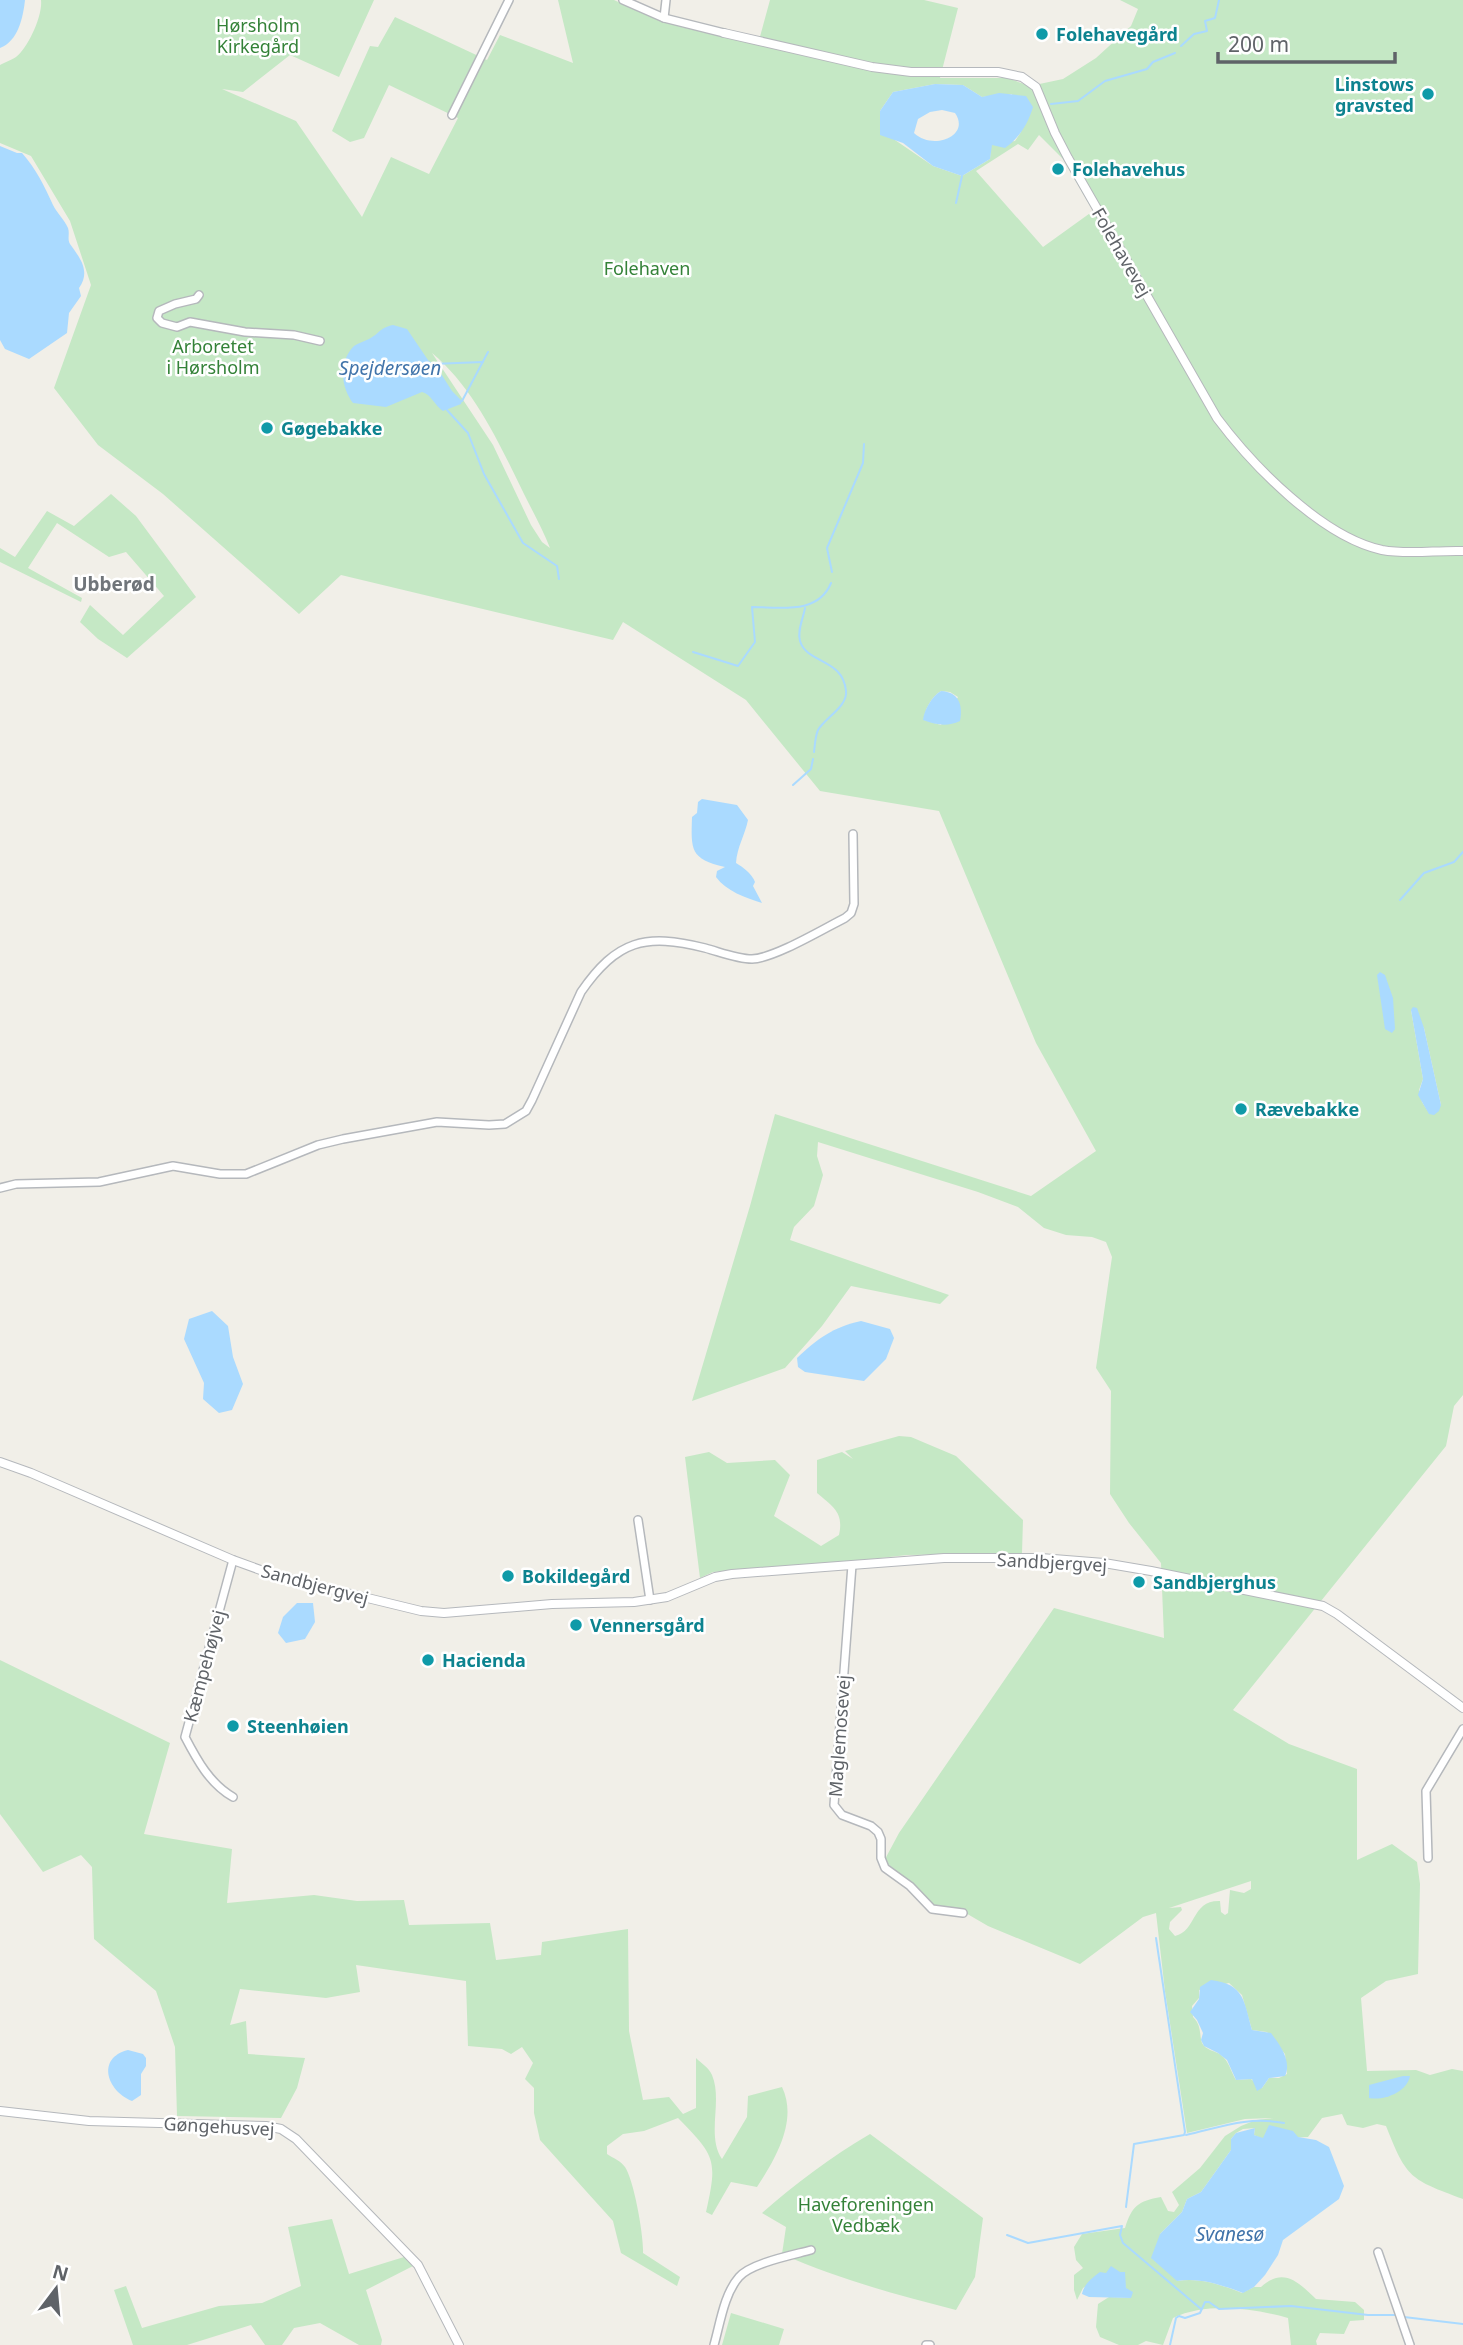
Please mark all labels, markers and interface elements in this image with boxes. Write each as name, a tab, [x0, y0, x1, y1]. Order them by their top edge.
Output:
park label: Hørsholm Kirkegård	[216, 13, 300, 58]
scale bar	[1218, 21, 1395, 65]
place label: Folehavegård	[1056, 22, 1178, 46]
marker: Folehavegård	[1034, 26, 1050, 42]
text: 200 m	[1228, 30, 1289, 58]
place label: Linstows gravsted	[1335, 72, 1414, 117]
marker: Linstows gravsted	[1420, 86, 1436, 102]
place label: Folehavehus	[1072, 157, 1185, 181]
marker: Folehavehus	[1050, 161, 1066, 177]
street label: Folehavevej	[1087, 203, 1157, 301]
park label: Folehaven	[604, 256, 690, 280]
park label: Arboretet i Hørsholm	[166, 334, 260, 379]
water label: Spejdersøen	[339, 355, 441, 381]
place label: Gøgebakke	[281, 416, 383, 440]
marker: Gøgebakke	[259, 420, 275, 436]
district label: Ubberød	[73, 571, 155, 597]
place label: Rævebakke	[1255, 1097, 1359, 1121]
marker: Rævebakke	[1233, 1101, 1249, 1117]
street label: Sandbjergvej	[996, 1547, 1108, 1577]
street label: Sandbjergvej	[259, 1558, 371, 1610]
place label: Bokildegård	[522, 1564, 630, 1588]
marker: Bokildegård	[500, 1568, 516, 1584]
place label: Sandbjerghus	[1153, 1570, 1276, 1594]
marker: Sandbjerghus	[1131, 1574, 1147, 1590]
street label: Kæmpehøjvej	[177, 1607, 231, 1725]
place label: Vennersgård	[590, 1613, 705, 1637]
marker: Vennersgård	[568, 1617, 584, 1633]
place label: Hacienda	[442, 1648, 526, 1672]
marker: Hacienda	[420, 1652, 436, 1668]
street label: Maglemosevej	[823, 1674, 855, 1798]
place label: Steenhøien	[247, 1714, 349, 1738]
marker: Steenhøien	[225, 1718, 241, 1734]
street label: Gøngehusvej	[163, 2111, 275, 2141]
park label: Haveforeningen Vedbæk	[798, 2192, 934, 2237]
water label: Svanesø	[1196, 2221, 1265, 2247]
north arrow	[21, 2254, 91, 2324]
text: N	[50, 2258, 72, 2287]

